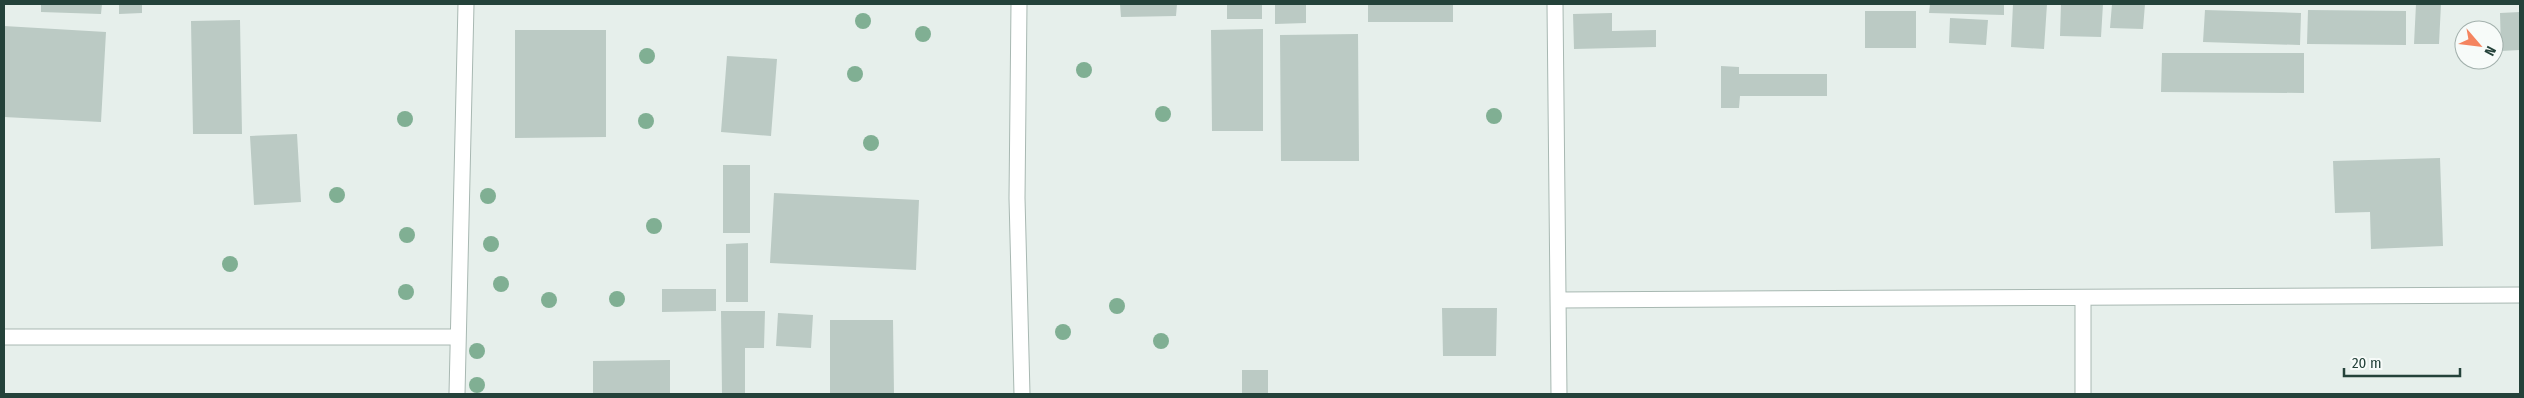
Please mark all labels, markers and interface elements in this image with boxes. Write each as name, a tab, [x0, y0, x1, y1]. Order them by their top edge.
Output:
north arrow	[2454, 20, 2504, 70]
text: N	[2481, 43, 2500, 59]
scale bar	[2344, 346, 2460, 378]
text: 20 m	[2352, 354, 2382, 372]

